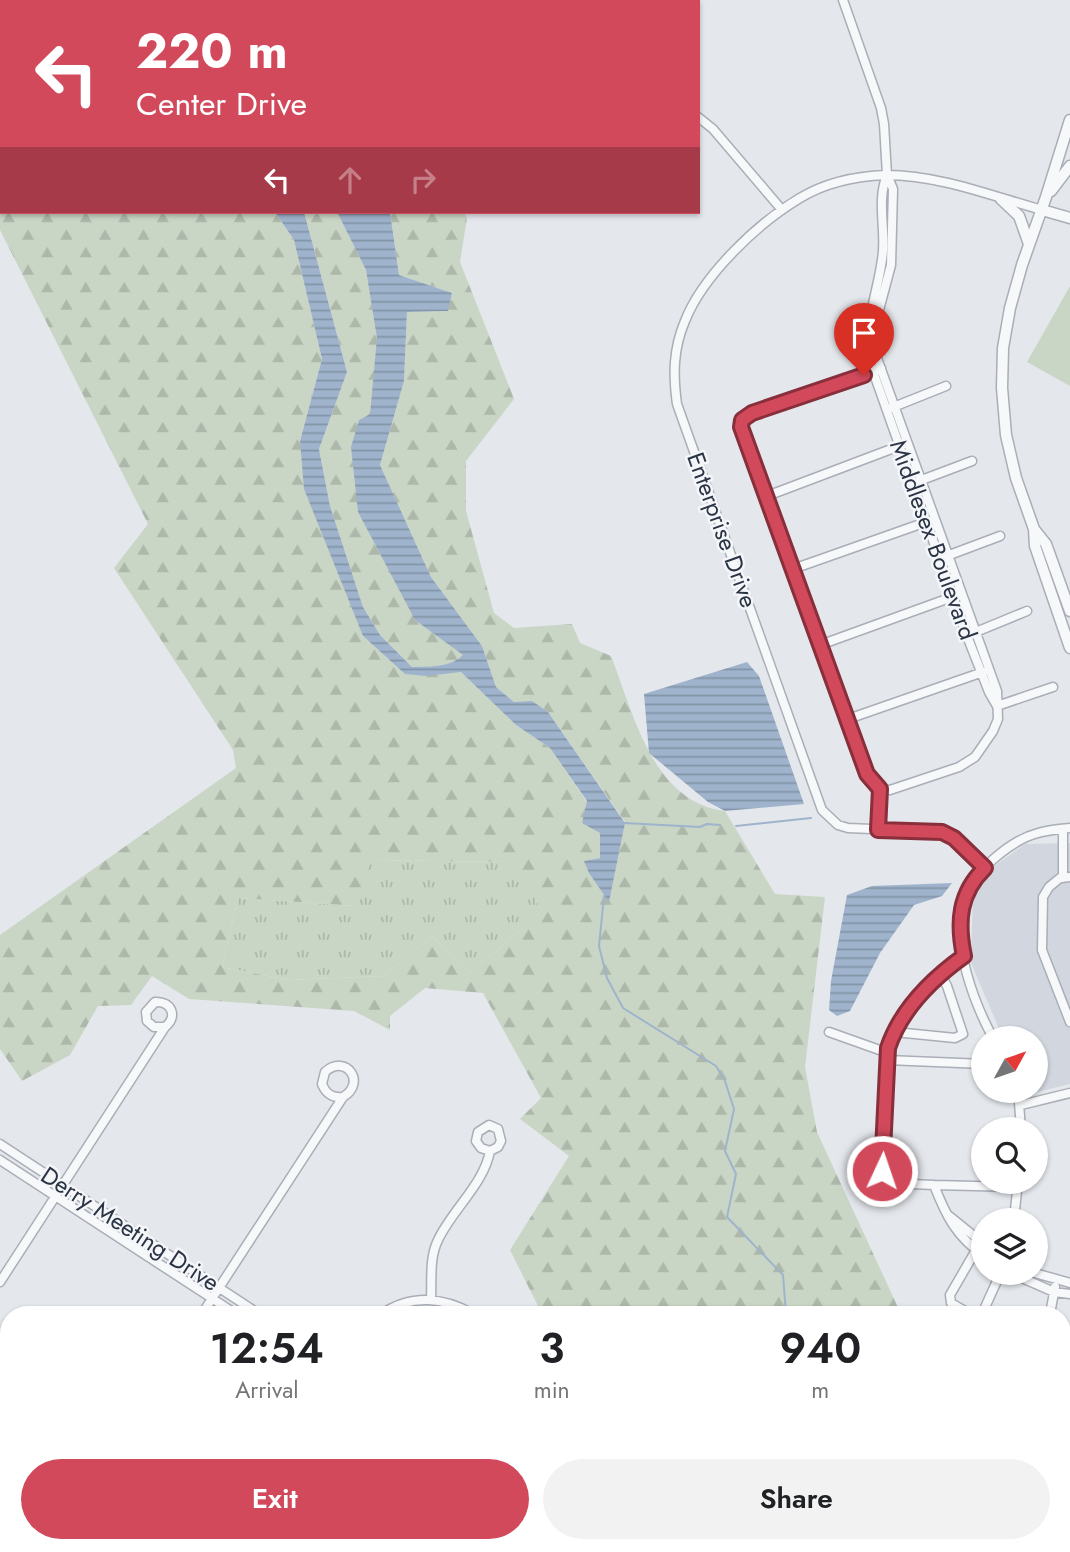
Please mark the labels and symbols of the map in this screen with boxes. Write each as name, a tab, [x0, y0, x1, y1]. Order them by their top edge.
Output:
pin	[834, 303, 894, 375]
street label: Middlesex Boulevard	[881, 435, 986, 645]
street label: Enterprise Drive	[678, 447, 767, 612]
north arrow	[971, 1026, 1048, 1102]
position arrow	[845, 1134, 919, 1208]
street label: Derry Meeting Drive	[34, 1158, 226, 1300]

